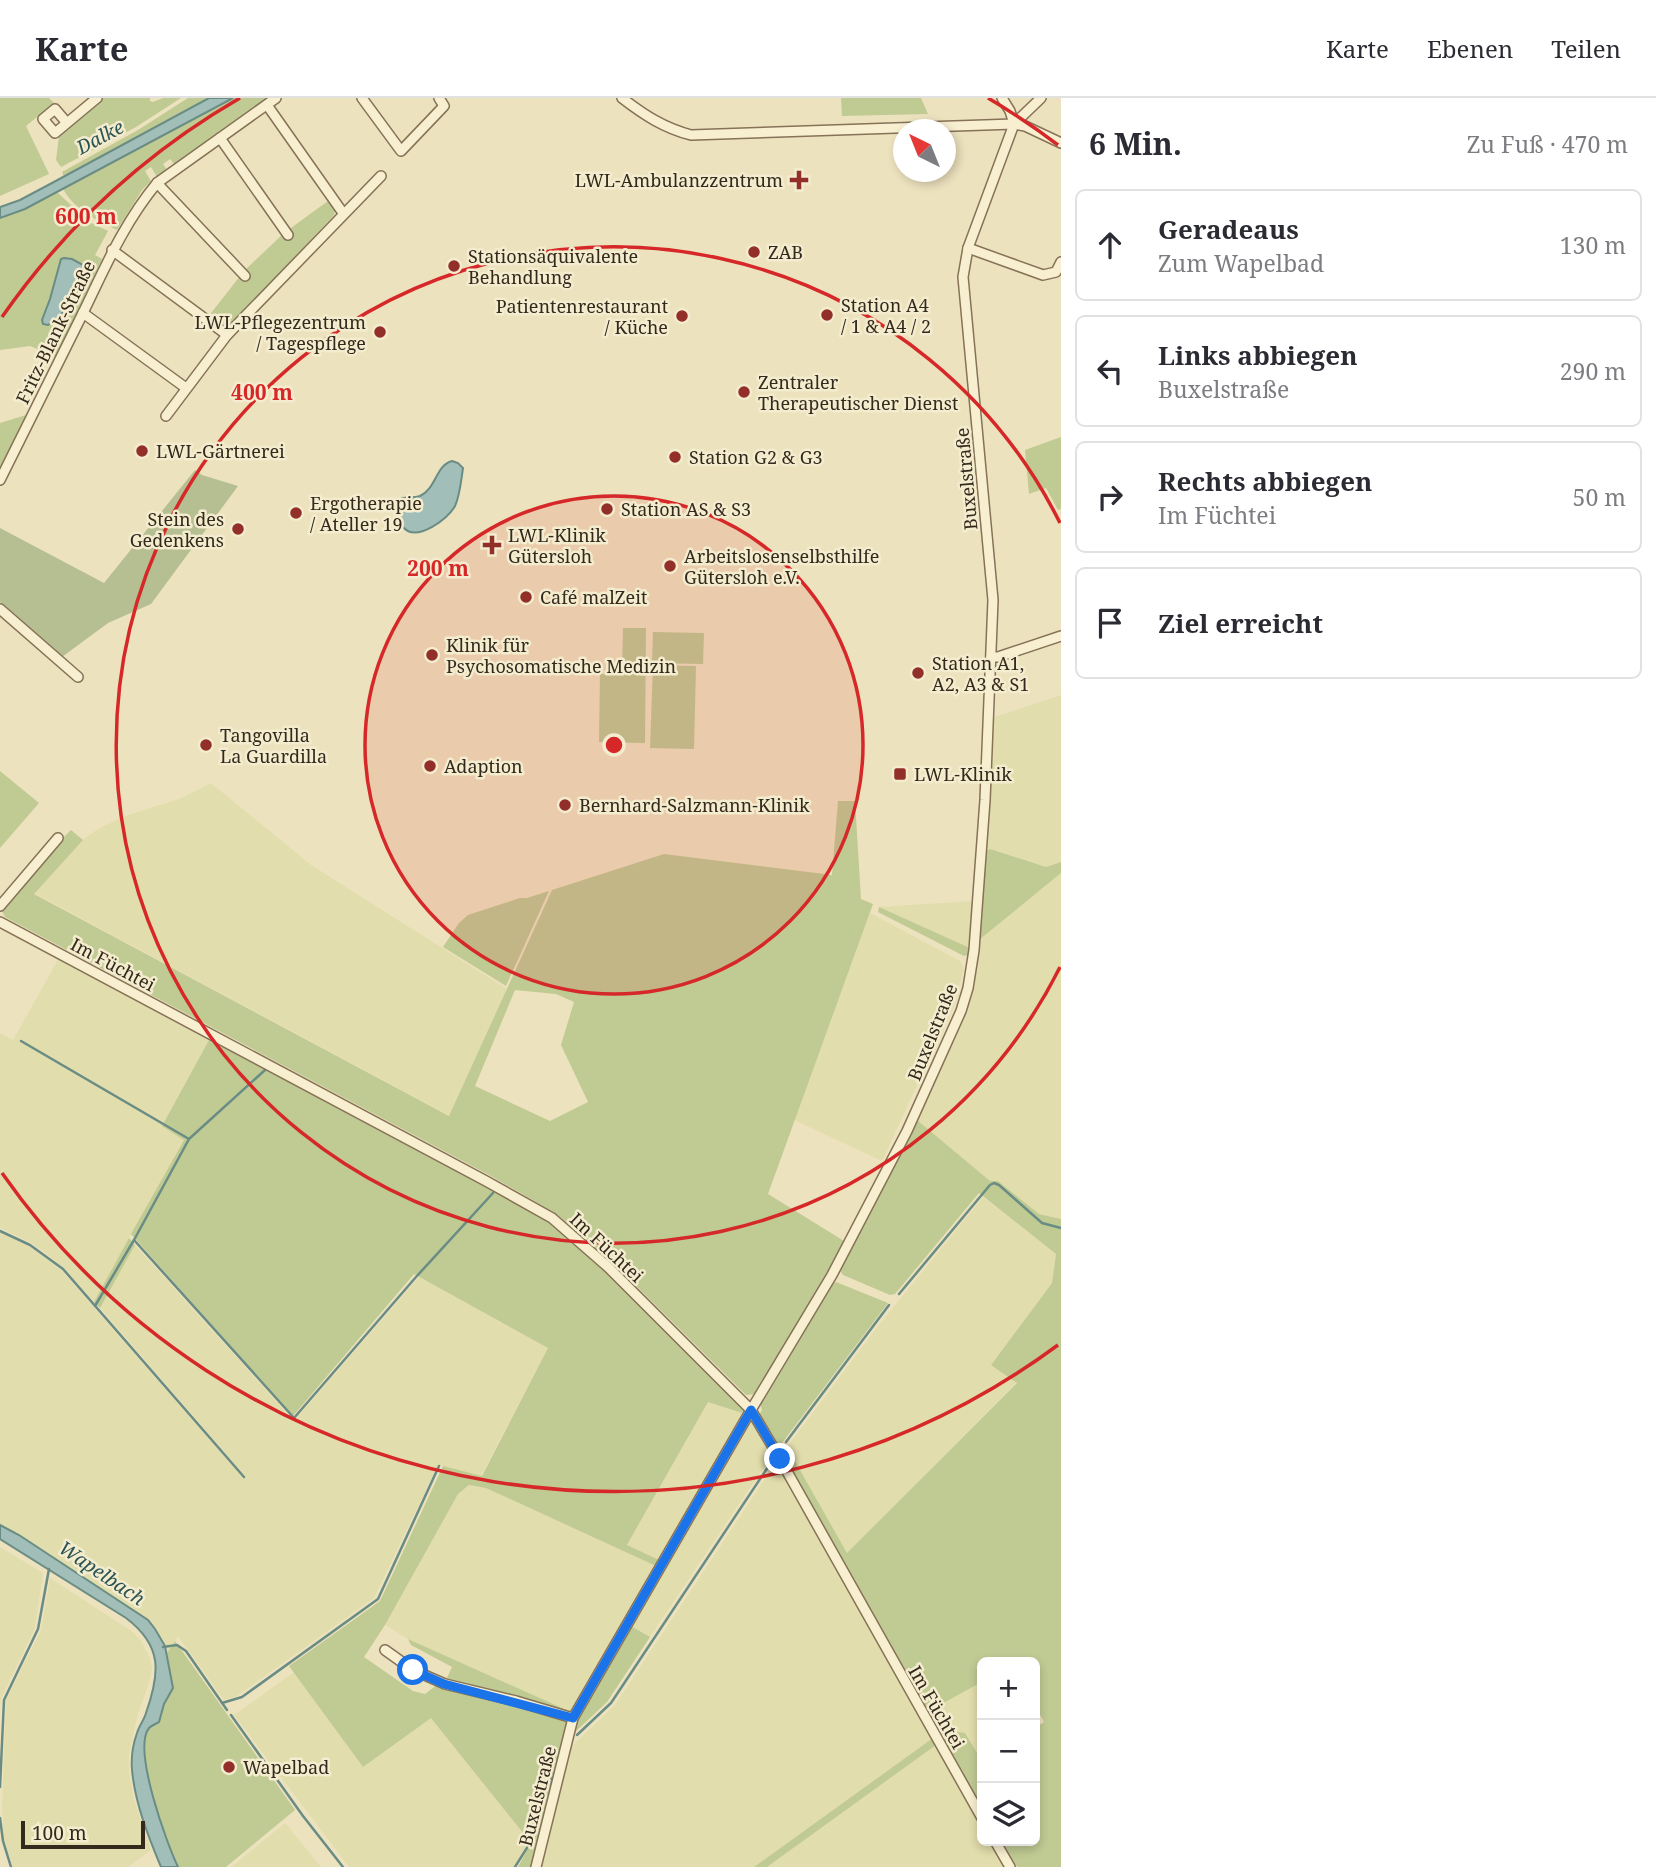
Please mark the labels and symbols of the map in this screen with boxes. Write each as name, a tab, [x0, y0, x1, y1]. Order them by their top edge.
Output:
water label: Dalke	[71, 114, 128, 161]
north arrow	[893, 119, 956, 182]
place label: LWL-Ambulanzzentrum	[575, 168, 783, 192]
marker: LWL-Ambulanzzentrum	[789, 170, 809, 190]
text: 600 m	[55, 202, 117, 230]
place label: ZAB	[768, 240, 803, 264]
place label: Stationsäquivalente Behandlung	[468, 244, 638, 289]
marker: ZAB	[746, 244, 762, 260]
street label: Fritz-Blank-Straße	[10, 256, 100, 408]
marker: Stationsäquivalente Behandlung	[446, 258, 462, 274]
place label: Station A4 / 1 & A4 / 2	[841, 293, 931, 338]
place label: Patientenrestaurant / Küche	[496, 294, 668, 339]
marker: Station A4 / 1 & A4 / 2	[819, 307, 835, 323]
marker: Patientenrestaurant / Küche	[674, 308, 690, 324]
place label: LWL-Pflegezentrum / Tagespflege	[195, 310, 366, 355]
marker: LWL-Pflegezentrum / Tagespflege	[372, 324, 388, 340]
place label: Zentraler Therapeutischer Dienst	[758, 370, 958, 415]
text: 400 m	[231, 378, 293, 406]
marker: Zentraler Therapeutischer Dienst	[736, 384, 752, 400]
street label: Buxelstraße	[950, 427, 982, 531]
place label: LWL-Gärtnerei	[156, 439, 285, 463]
marker: LWL-Gärtnerei	[134, 443, 150, 459]
place label: Station G2 & G3	[689, 445, 823, 469]
marker: Station G2 & G3	[667, 449, 683, 465]
place label: Ergotherapie / Ateller 19	[310, 491, 422, 536]
place label: Station AS & S3	[621, 497, 751, 521]
marker: Station AS & S3	[599, 501, 615, 517]
marker: Ergotherapie / Ateller 19	[288, 505, 304, 521]
place label: Stein des Gedenkens	[130, 507, 224, 552]
marker: Stein des Gedenkens	[230, 521, 246, 537]
place label: LWL-Klinik Gütersloh	[508, 523, 606, 568]
marker: LWL-Klinik Gütersloh	[482, 535, 502, 555]
place label: Arbeitslosenselbsthilfe Gütersloh e.V.	[684, 544, 879, 589]
text: 200 m	[407, 554, 469, 582]
marker: Arbeitslosenselbsthilfe Gütersloh e.V.	[662, 558, 678, 574]
place label: Café malZeit	[540, 585, 647, 609]
marker: Café malZeit	[518, 589, 534, 605]
place label: Klinik für Psychosomatische Medizin	[446, 633, 677, 678]
marker: Klinik für Psychosomatische Medizin	[424, 647, 440, 663]
place label: Station A1, A2, A3 & S1	[932, 651, 1029, 696]
marker: Station A1, A2, A3 & S1	[910, 665, 926, 681]
place label: Tangovilla La Guardilla	[220, 723, 327, 768]
centre of rings	[602, 733, 626, 757]
marker: Tangovilla La Guardilla	[198, 737, 214, 753]
place label: Adaption	[444, 754, 523, 778]
marker: Adaption	[422, 758, 438, 774]
place label: LWL-Klinik	[914, 762, 1012, 786]
marker: LWL-Klinik	[892, 766, 908, 782]
place label: Bernhard-Salzmann-Klinik	[579, 793, 810, 817]
marker: Bernhard-Salzmann-Klinik	[557, 797, 573, 813]
street label: Im Füchtei	[67, 932, 160, 996]
street label: Buxelstraße	[902, 980, 962, 1084]
street label: Im Füchtei	[565, 1207, 649, 1287]
route end	[764, 1443, 795, 1474]
water label: Wapelbach	[54, 1535, 151, 1612]
route start	[397, 1654, 428, 1685]
street label: Im Füchtei	[904, 1661, 971, 1753]
street label: Buxelstraße	[513, 1743, 561, 1849]
place label: Wapelbad	[243, 1755, 329, 1779]
marker: Wapelbad	[221, 1759, 237, 1775]
scale bar	[21, 1818, 145, 1850]

